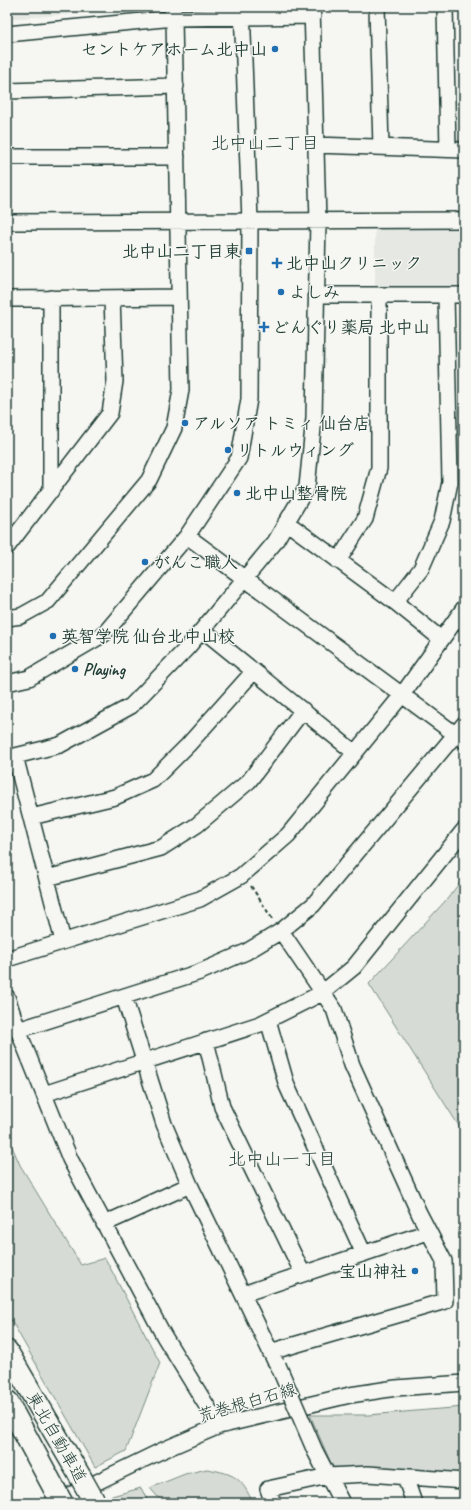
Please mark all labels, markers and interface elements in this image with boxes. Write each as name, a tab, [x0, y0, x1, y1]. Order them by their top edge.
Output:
place label: セントケアホーム北中山	[81, 39, 267, 60]
marker: セントケアホーム北中山	[270, 44, 280, 54]
district label: 北中山二丁目	[211, 132, 319, 154]
place label: 北中山二丁目東	[122, 241, 241, 262]
marker: 北中山二丁目東	[244, 246, 254, 256]
place label: 北中山クリニック	[286, 253, 422, 274]
marker: 北中山クリニック	[271, 257, 283, 269]
place label: よしみ	[289, 282, 340, 303]
marker: よしみ	[276, 287, 286, 297]
place label: どんぐり薬局 北中山	[272, 317, 430, 338]
marker: どんぐり薬局 北中山	[259, 322, 269, 332]
place label: アルソア トミィ 仙台店	[193, 413, 370, 434]
marker: アルソア トミィ 仙台店	[180, 418, 190, 428]
place label: リトルウィング	[236, 440, 354, 461]
marker: リトルウィング	[223, 445, 233, 455]
place label: 北中山整骨院	[245, 483, 347, 504]
marker: 北中山整骨院	[232, 488, 242, 498]
place label: がんこ職人	[153, 552, 238, 573]
marker: がんこ職人	[140, 557, 150, 567]
place label: 英智学院 仙台北中山校	[61, 626, 235, 647]
marker: 英智学院 仙台北中山校	[48, 631, 58, 641]
place label: Playing	[83, 659, 127, 680]
marker: Playing	[70, 664, 80, 674]
district label: 北中山一丁目	[228, 1148, 336, 1170]
place label: 宝山神社	[339, 1261, 407, 1282]
marker: 宝山神社	[410, 1266, 420, 1276]
street label: 荒巻根白石線	[195, 1378, 299, 1427]
street label: 東北自動車道	[22, 1388, 91, 1487]

